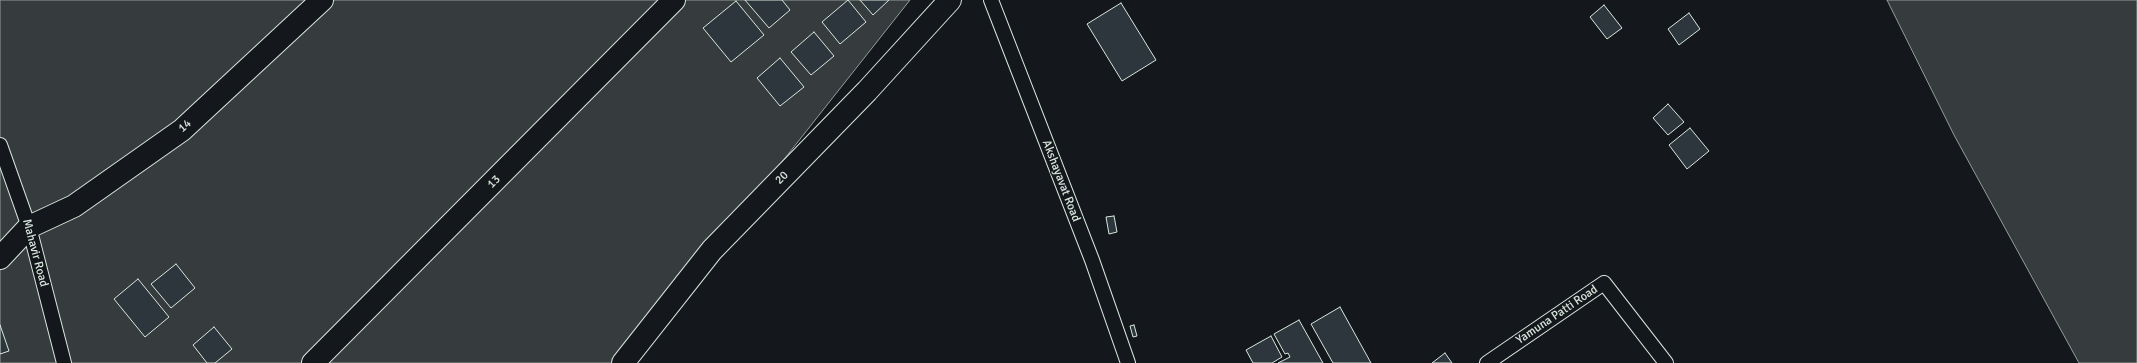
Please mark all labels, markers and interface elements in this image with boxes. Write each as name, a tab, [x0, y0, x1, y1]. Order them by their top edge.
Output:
street label: 14	[175, 116, 195, 136]
street label: Akshayavat Road	[1039, 138, 1083, 224]
street label: 20	[772, 168, 792, 188]
street label: 13	[484, 172, 504, 192]
street label: Mahavir Road	[19, 218, 51, 288]
street label: Yamuna Patti Road	[1513, 282, 1601, 348]

